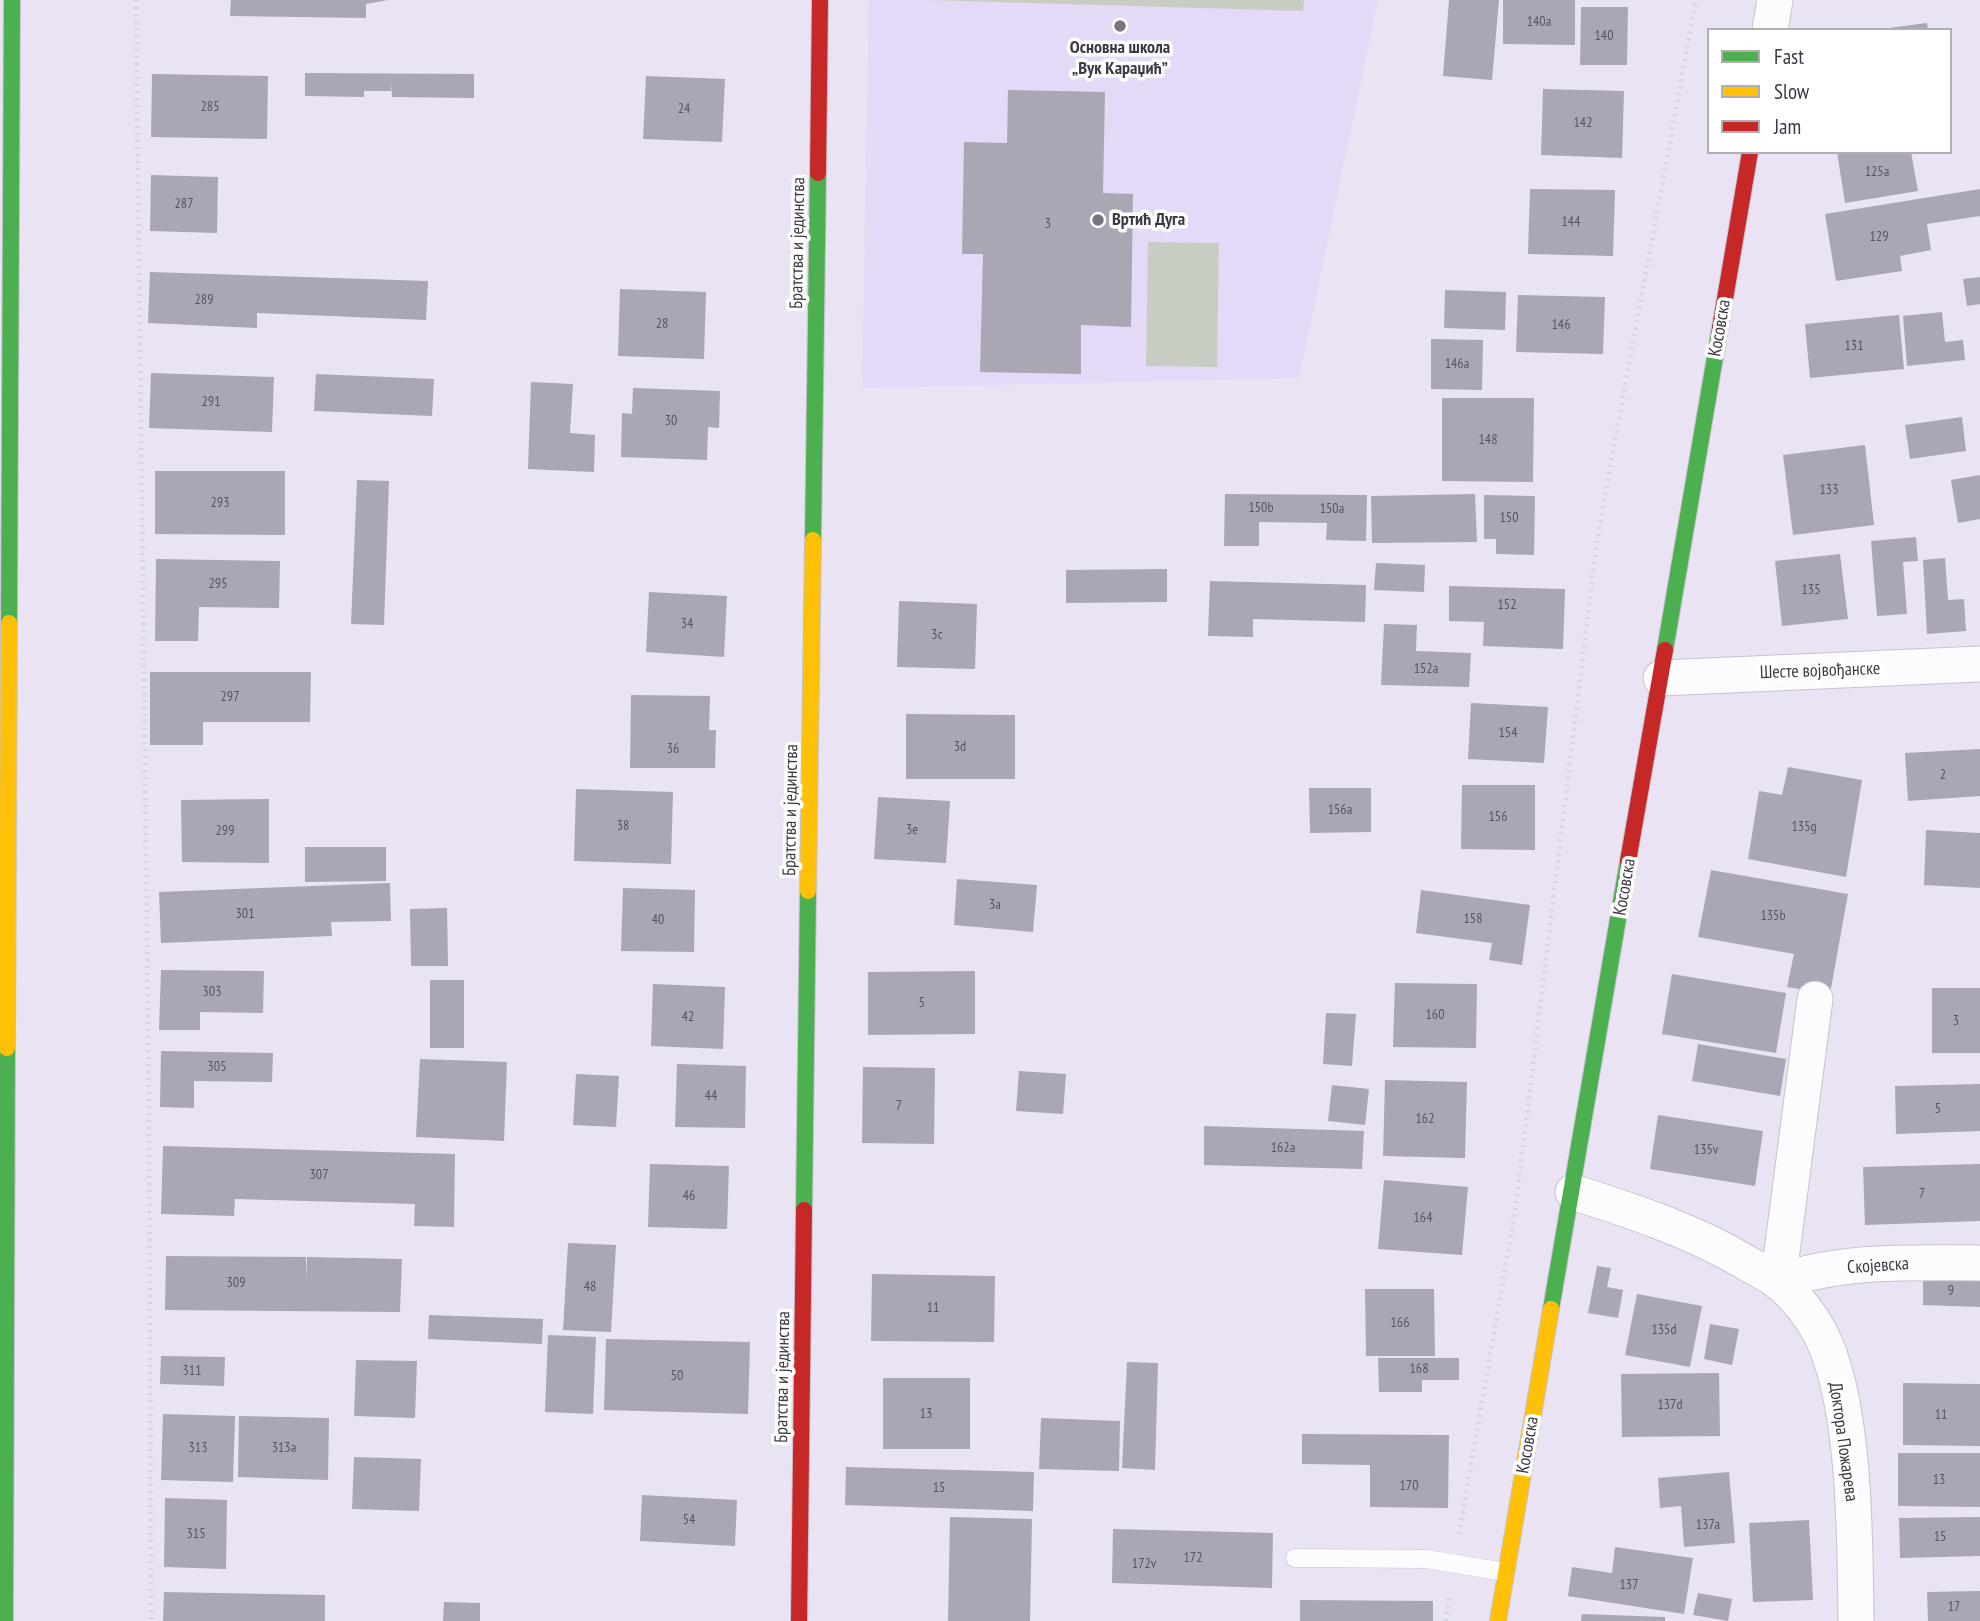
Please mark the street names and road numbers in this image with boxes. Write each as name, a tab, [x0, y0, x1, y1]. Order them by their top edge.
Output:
street label: Братства и јединства	[786, 177, 810, 309]
street label: Косовска	[1704, 298, 1736, 358]
street label: Шесте војвођанске	[1759, 658, 1881, 684]
street label: Братства и јединства	[779, 744, 803, 876]
street label: Косовска	[1609, 857, 1641, 917]
street label: Скојевска	[1846, 1253, 1910, 1279]
street label: Братства и јединства	[771, 1311, 795, 1443]
street label: Доктора Пожарева	[1824, 1381, 1862, 1503]
street label: Косовска	[1512, 1415, 1544, 1475]

